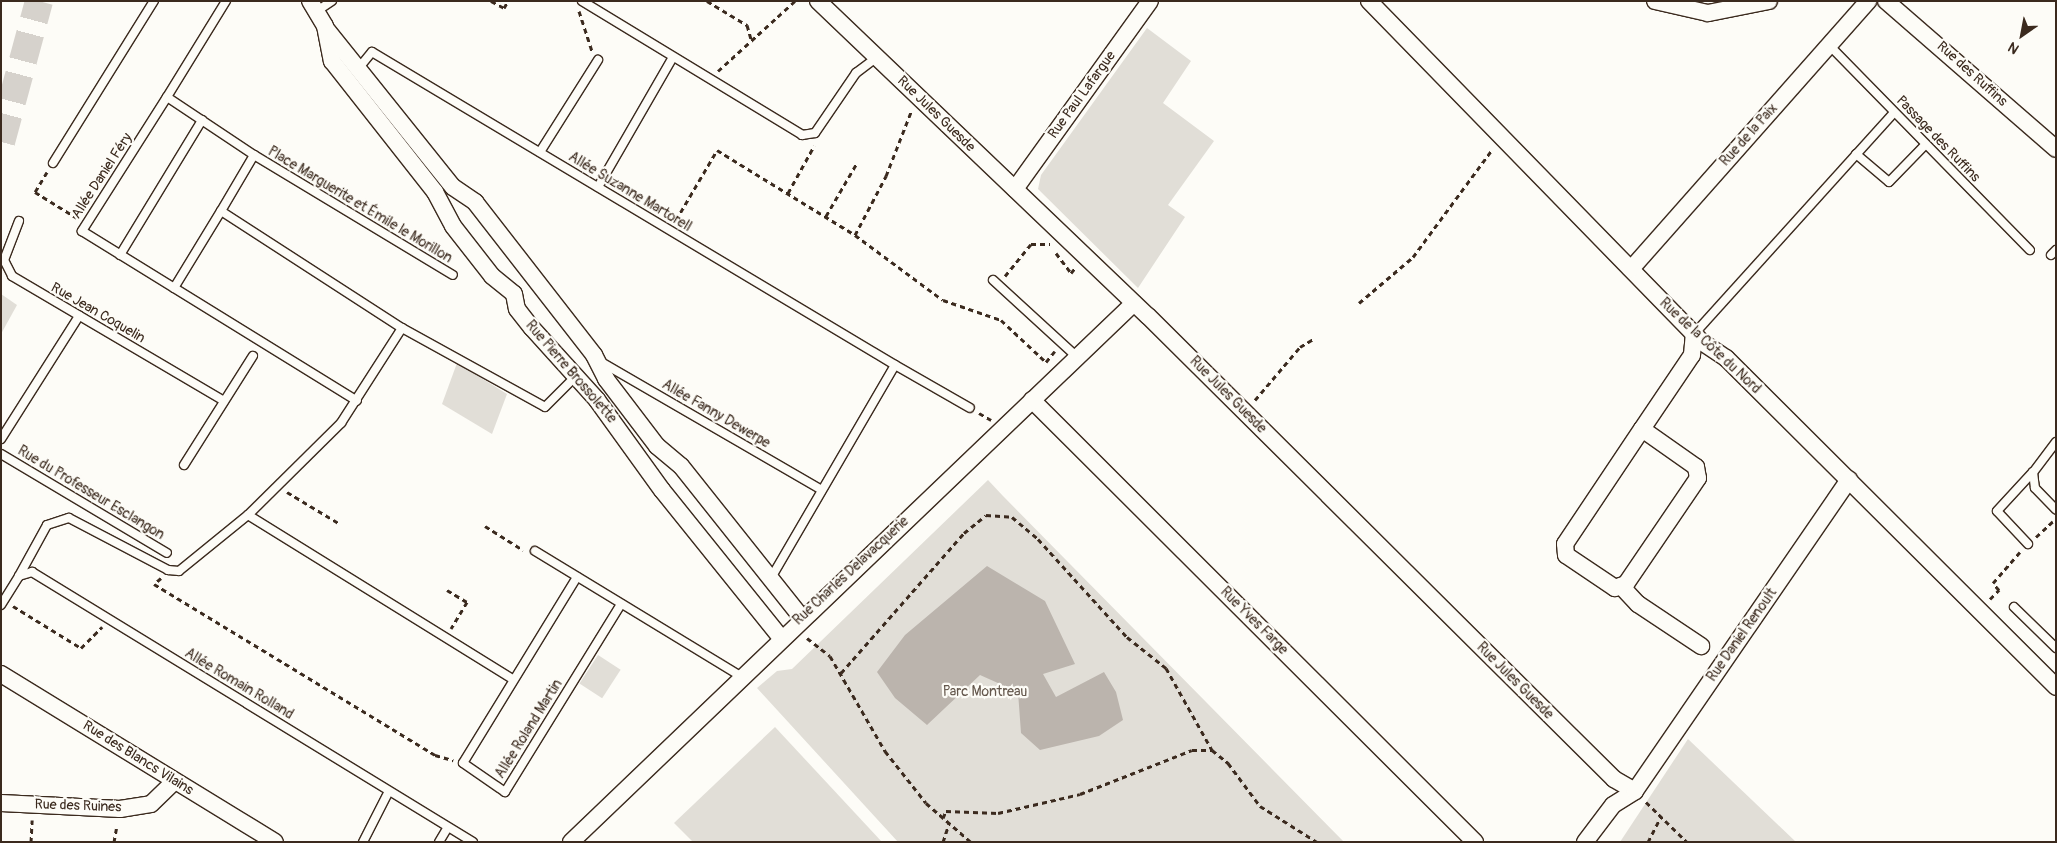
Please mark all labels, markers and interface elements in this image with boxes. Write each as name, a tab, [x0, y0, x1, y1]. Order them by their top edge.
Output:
north arrow	[1997, 10, 2047, 60]
street label: Rue des Ruffins	[1933, 38, 2011, 110]
text: N	[2005, 38, 2022, 58]
street label: Rue Paul Lafargue	[1045, 48, 1119, 142]
street label: Rue Jules Guesde	[894, 73, 978, 155]
street label: Passage des Ruffins	[1893, 92, 1983, 186]
street label: Rue de la Paix	[1717, 100, 1781, 170]
street label: Allée Daniel Féry	[68, 130, 136, 222]
street label: Place Marguerite et Émile le Morillon	[265, 143, 455, 267]
street label: Allée Suzanne Martorell	[565, 149, 695, 235]
street label: Rue Jean Coquelin	[48, 279, 148, 347]
street label: Rue de la Côte du Nord	[1656, 295, 1764, 397]
street label: Rue Pierre Brossolette	[522, 317, 620, 427]
street label: Rue Jules Guesde	[1186, 353, 1270, 437]
street label: Allée Fanny Dewerpe	[659, 376, 773, 452]
street label: Rue du Professeur Esclangon	[15, 442, 167, 544]
street label: Rue Charles Delavacquerie	[790, 513, 912, 629]
street label: Rue Yves Farge	[1217, 584, 1291, 658]
street label: Rue Daniel Renoult	[1704, 585, 1780, 685]
street label: Rue Jules Guesde	[1473, 639, 1557, 723]
street label: Allée Romain Rolland	[182, 645, 296, 723]
street label: Allée Roland Martin	[492, 676, 566, 782]
park label: Parc Montreau	[943, 684, 1027, 700]
street label: Rue des Blancs Vilains	[80, 717, 196, 799]
street label: Rue des Ruines	[34, 796, 122, 816]

